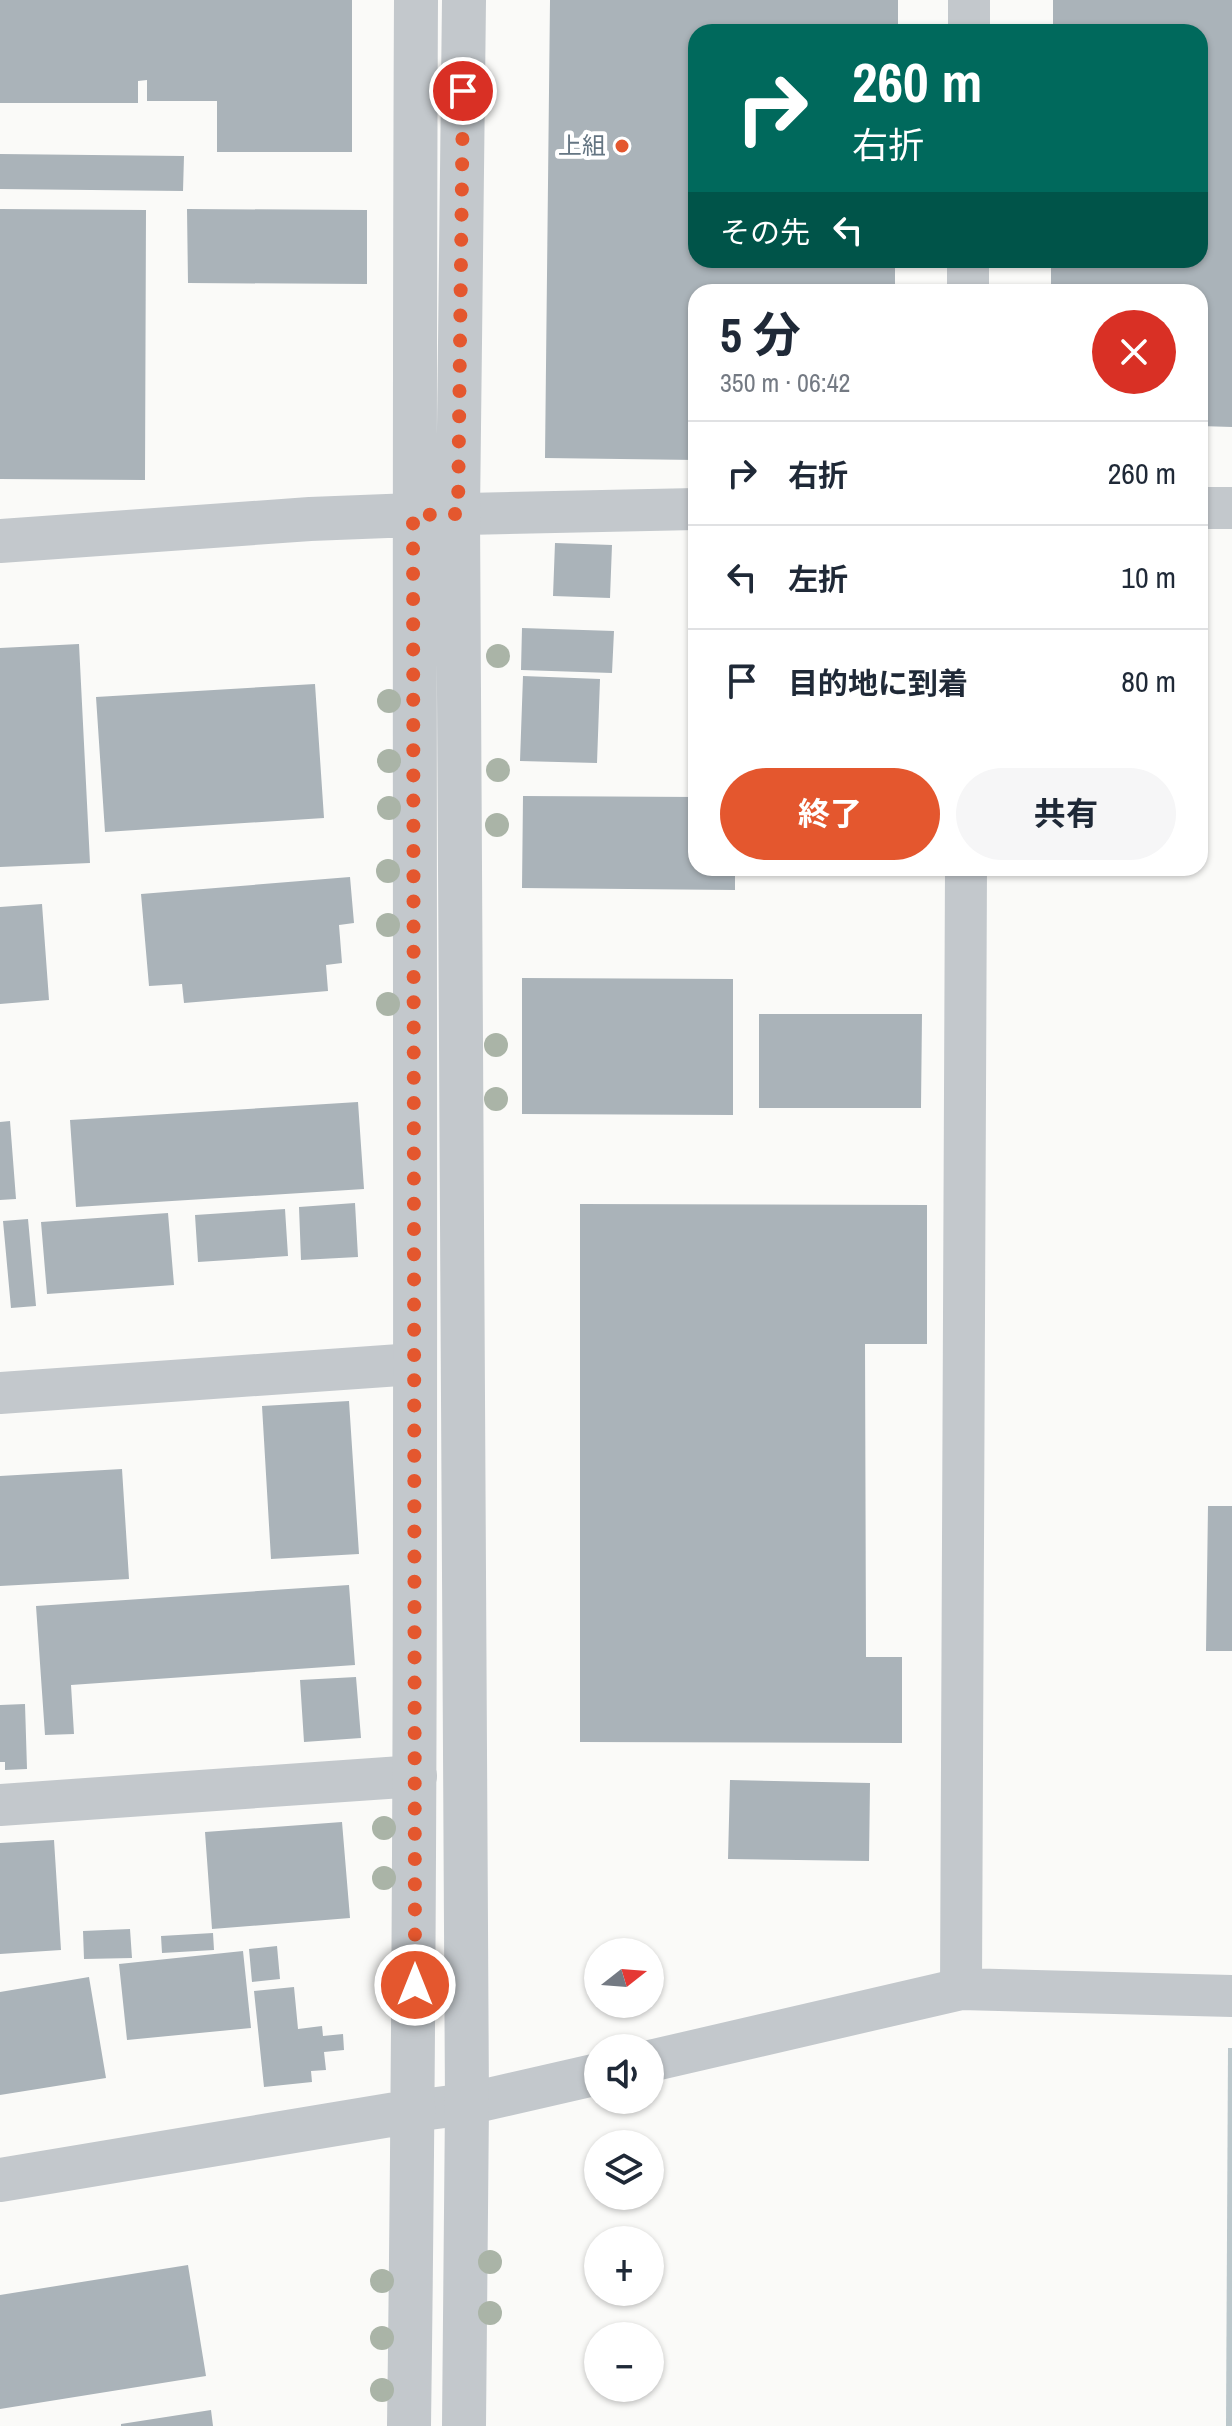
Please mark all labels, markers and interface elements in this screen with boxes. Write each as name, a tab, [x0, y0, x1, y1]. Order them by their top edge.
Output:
text: 260 m	[852, 44, 982, 119]
icon: right	[720, 56, 824, 160]
pin	[429, 57, 497, 125]
icon: arrive	[441, 69, 485, 113]
text: 右折	[852, 121, 924, 169]
place label: 上組	[558, 129, 606, 161]
marker: 上組	[613, 137, 631, 155]
icon: left	[826, 208, 870, 252]
text: その先	[720, 212, 810, 252]
text: 5 分	[720, 302, 801, 367]
button: close	[1092, 310, 1176, 394]
text: 350 m · 06:42	[720, 365, 850, 400]
icon: right	[720, 451, 764, 495]
text: 260 m	[1108, 453, 1176, 493]
text: 右折	[788, 455, 848, 495]
icon: left	[720, 555, 764, 599]
text: 10 m	[1121, 557, 1176, 597]
text: 左折	[788, 559, 848, 599]
icon: arrive	[720, 659, 764, 703]
text: 80 m	[1121, 661, 1176, 701]
text: 目的地に到着	[788, 663, 968, 703]
button: 終了	[720, 768, 940, 860]
button: 共有	[956, 768, 1176, 860]
north arrow	[584, 1938, 664, 2018]
map controls	[584, 1938, 664, 2402]
position arrow	[373, 1943, 457, 2027]
button: sound	[584, 2034, 664, 2114]
button: layers	[584, 2130, 664, 2210]
button: +	[584, 2226, 664, 2306]
button: −	[584, 2322, 664, 2402]

